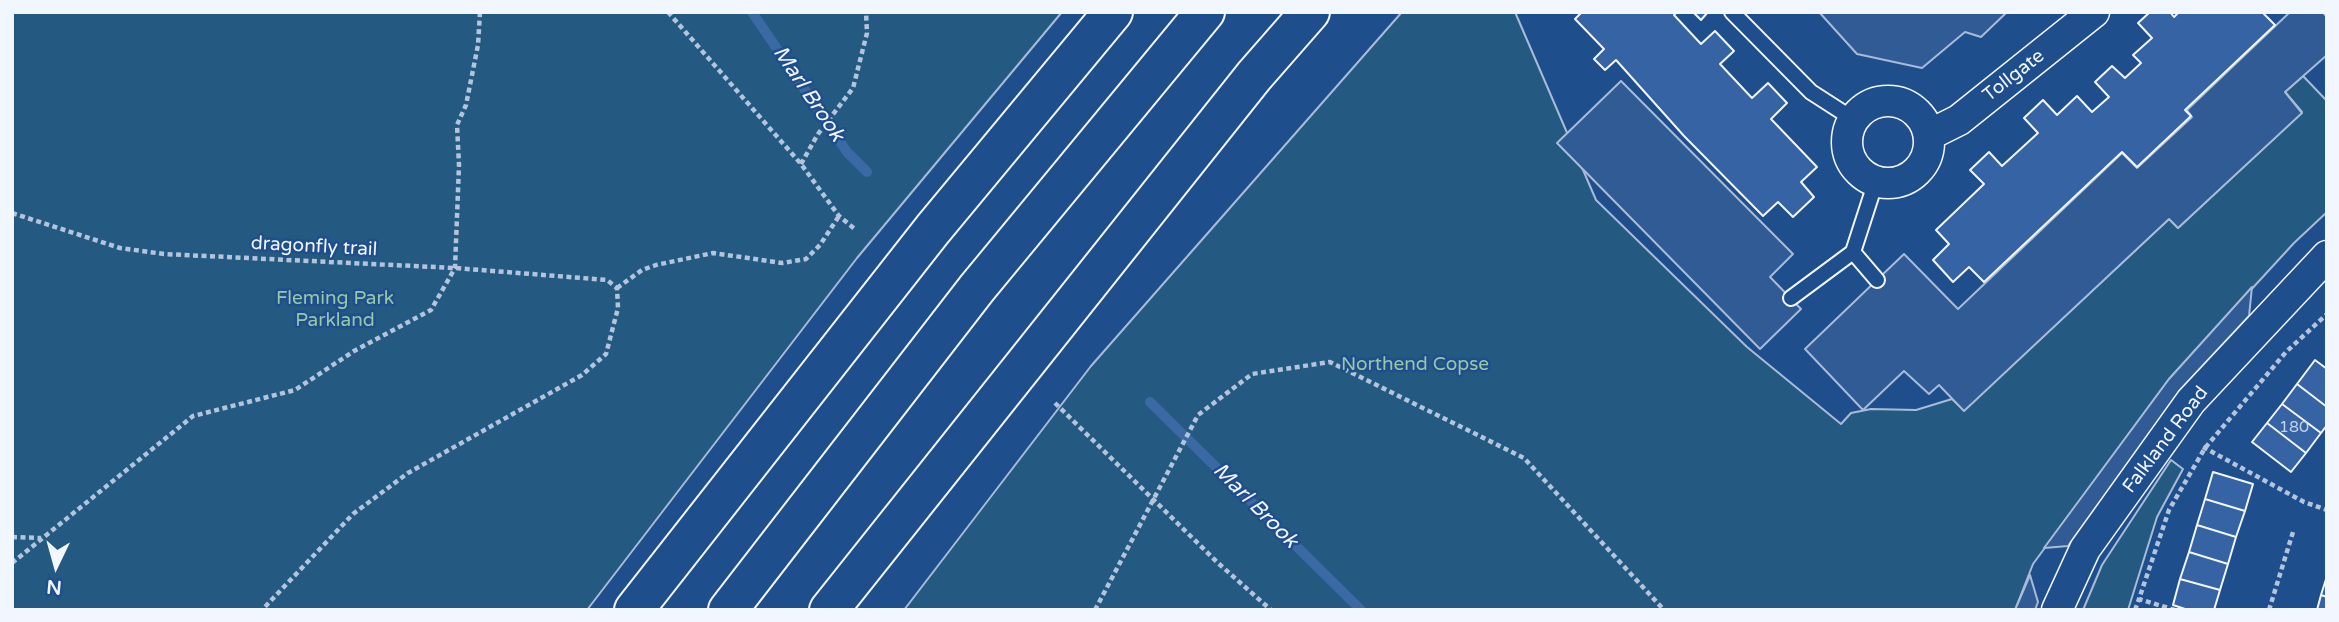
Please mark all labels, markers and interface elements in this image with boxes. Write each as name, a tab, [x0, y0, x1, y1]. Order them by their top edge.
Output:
water label: Marl Brook	[767, 41, 849, 147]
street label: Tollgate	[1979, 45, 2049, 107]
street label: dragonfly trail	[250, 232, 378, 262]
park label: Fleming Park Parkland	[276, 288, 394, 332]
park label: Northend Copse	[1341, 354, 1489, 376]
street label: Falkland Road	[2119, 382, 2213, 498]
house number: 180	[2279, 418, 2309, 438]
water label: Marl Brook	[1207, 458, 1303, 554]
north arrow	[21, 531, 91, 601]
text: N	[46, 575, 63, 599]

